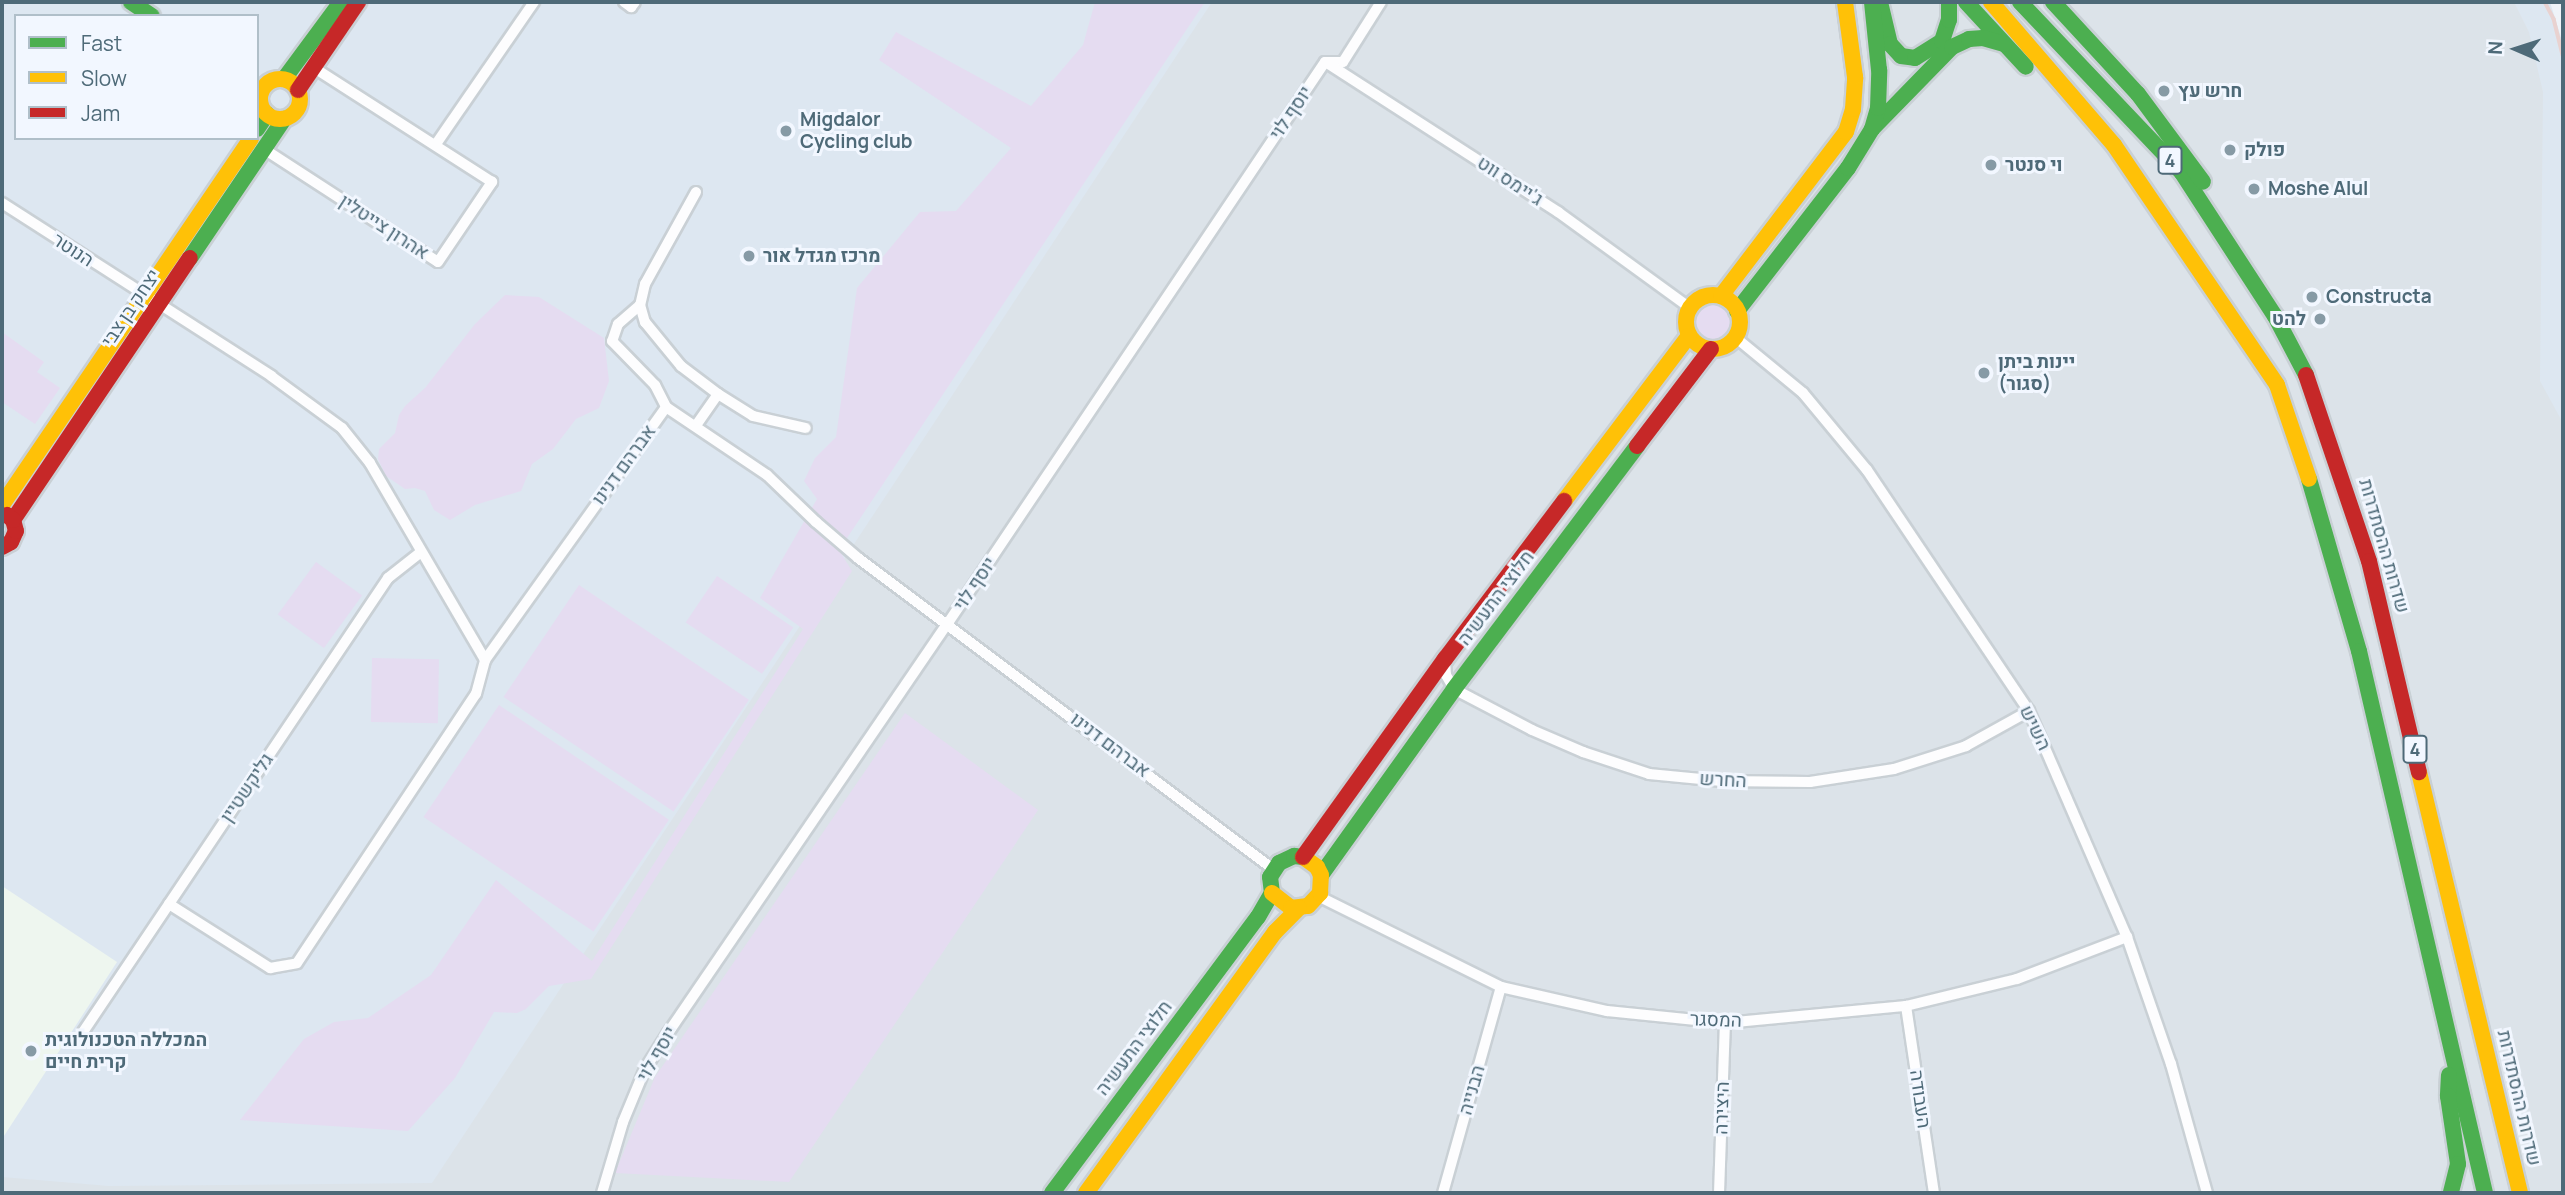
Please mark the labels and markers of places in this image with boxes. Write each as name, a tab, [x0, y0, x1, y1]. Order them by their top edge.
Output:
place label: חרש עץ	[2178, 80, 2242, 102]
marker: חרש עץ	[2156, 83, 2172, 99]
place label: Migdalor Cycling club	[800, 109, 913, 153]
marker: Migdalor Cycling club	[778, 123, 794, 139]
place label: פולק	[2244, 139, 2285, 161]
marker: פולק	[2222, 142, 2238, 158]
place label: וי סנטר	[2005, 154, 2063, 176]
marker: וי סנטר	[1983, 157, 1999, 173]
place label: Moshe Alul	[2268, 178, 2368, 200]
marker: Moshe Alul	[2246, 181, 2262, 197]
place label: מרכז מגדל אור	[763, 245, 880, 267]
marker: מרכז מגדל אור	[741, 248, 757, 264]
place label: Constructa	[2326, 286, 2432, 308]
marker: Constructa	[2304, 289, 2320, 305]
place label: להט	[2272, 308, 2306, 330]
marker: להט	[2312, 311, 2328, 327]
place label: יינות ביתן (סגור)	[1998, 351, 2076, 395]
marker: יינות ביתן (סגור)	[1976, 365, 1992, 381]
place label: המכללה הטכנולוגית קרית חיים	[45, 1029, 207, 1073]
marker: המכללה הטכנולוגית קרית חיים	[23, 1043, 39, 1059]

